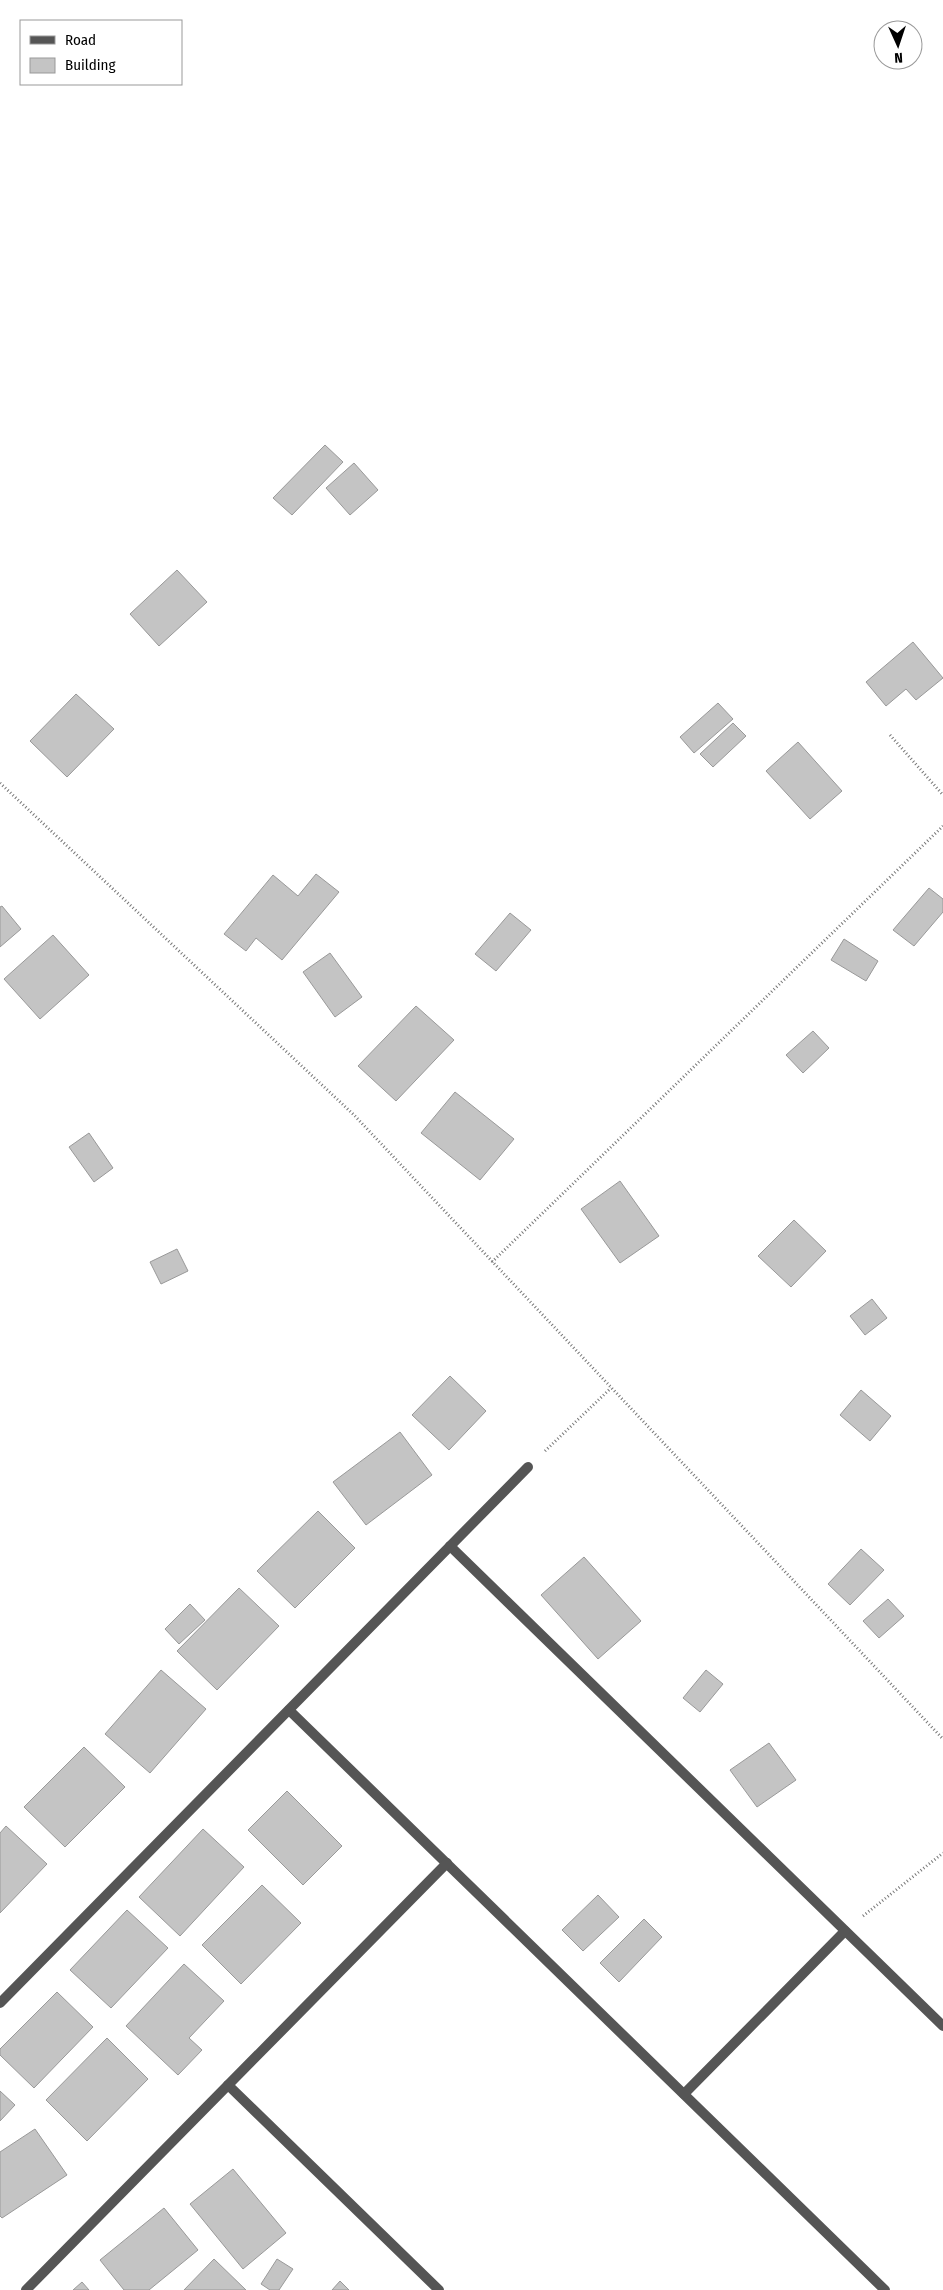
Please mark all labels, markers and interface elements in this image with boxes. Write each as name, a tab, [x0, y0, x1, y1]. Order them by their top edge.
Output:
legend	[20, 20, 182, 85]
north arrow	[873, 20, 923, 70]
text: Road	[65, 31, 96, 49]
text: N	[894, 49, 903, 66]
text: Building	[65, 56, 116, 74]

